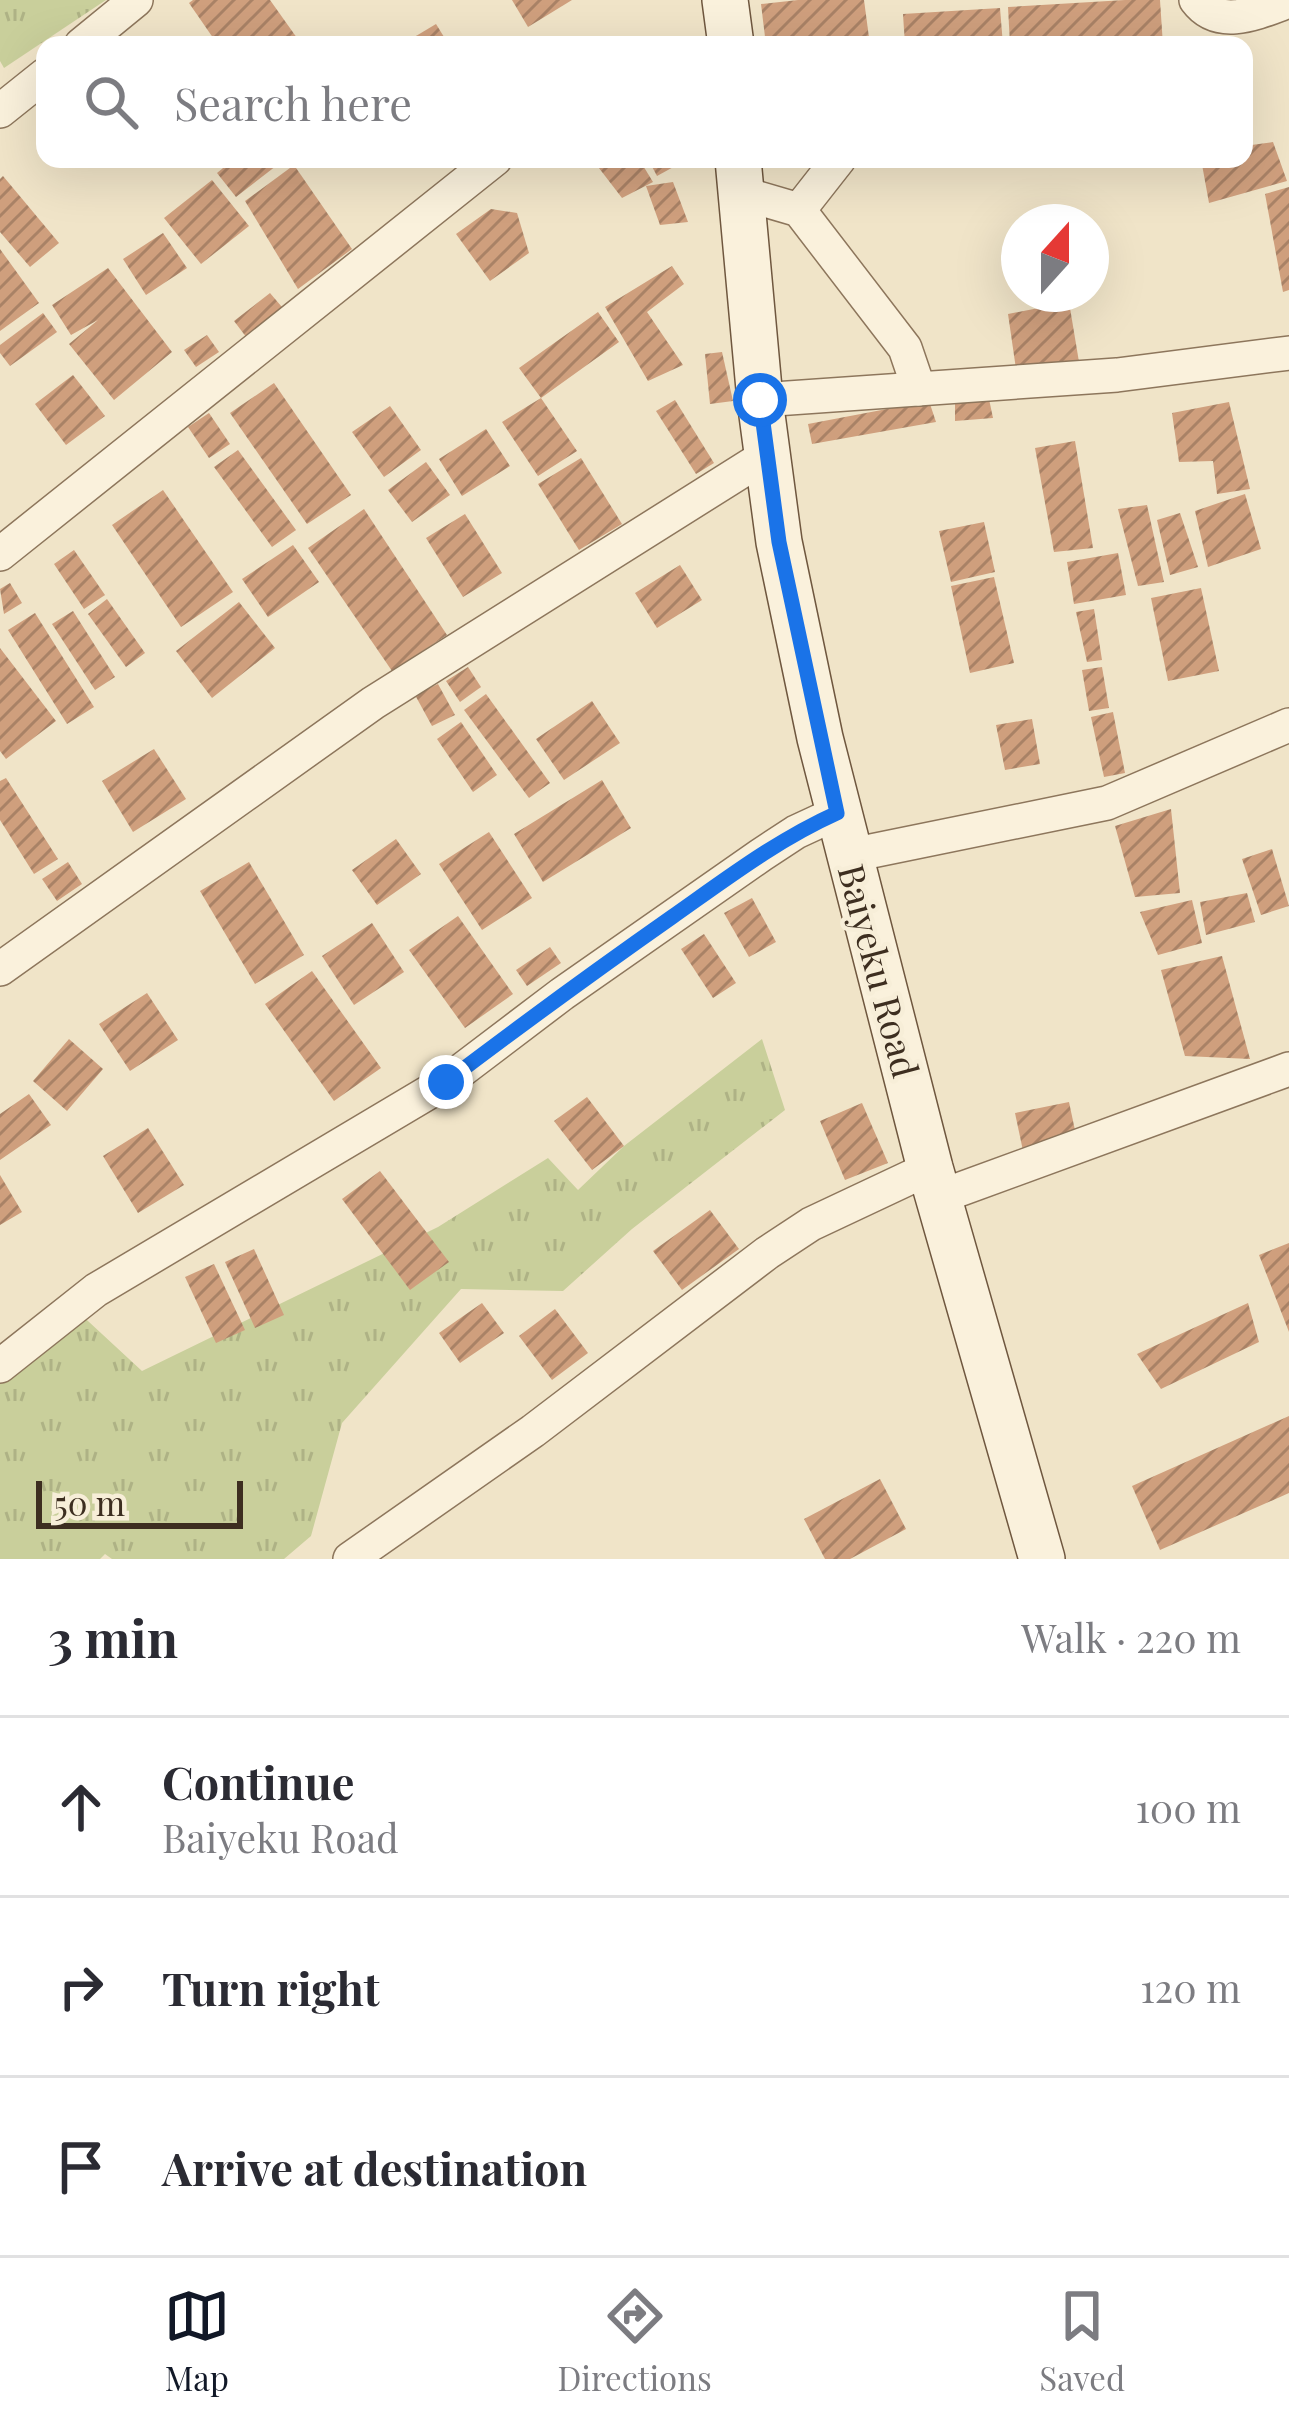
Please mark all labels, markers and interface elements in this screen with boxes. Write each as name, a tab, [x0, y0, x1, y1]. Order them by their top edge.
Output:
search box	[36, 36, 1253, 168]
icon: search	[78, 69, 144, 135]
text: Search here	[174, 72, 412, 132]
north arrow	[1001, 204, 1109, 312]
route start	[733, 373, 787, 427]
street label: Baiyeku Road	[828, 859, 931, 1082]
route end	[419, 1055, 473, 1109]
scale bar	[36, 1475, 243, 1528]
text: 50 m	[54, 1480, 125, 1524]
text: 3 min	[48, 1603, 178, 1671]
text: Walk · 220 m	[1021, 1611, 1241, 1663]
text: Continue	[162, 1751, 354, 1811]
icon: ahead	[48, 1774, 114, 1840]
text: 100 m	[1135, 1781, 1241, 1833]
text: Baiyeku Road	[162, 1811, 399, 1863]
icon: right	[48, 1954, 114, 2020]
text: Turn right	[162, 1957, 380, 2017]
text: 120 m	[1140, 1961, 1241, 2013]
icon: arrive	[48, 2134, 114, 2200]
text: Arrive at destination	[162, 2137, 587, 2197]
tab: Map	[164, 2283, 230, 2399]
tab: Directions	[557, 2283, 712, 2399]
tab: Saved	[1039, 2283, 1125, 2399]

